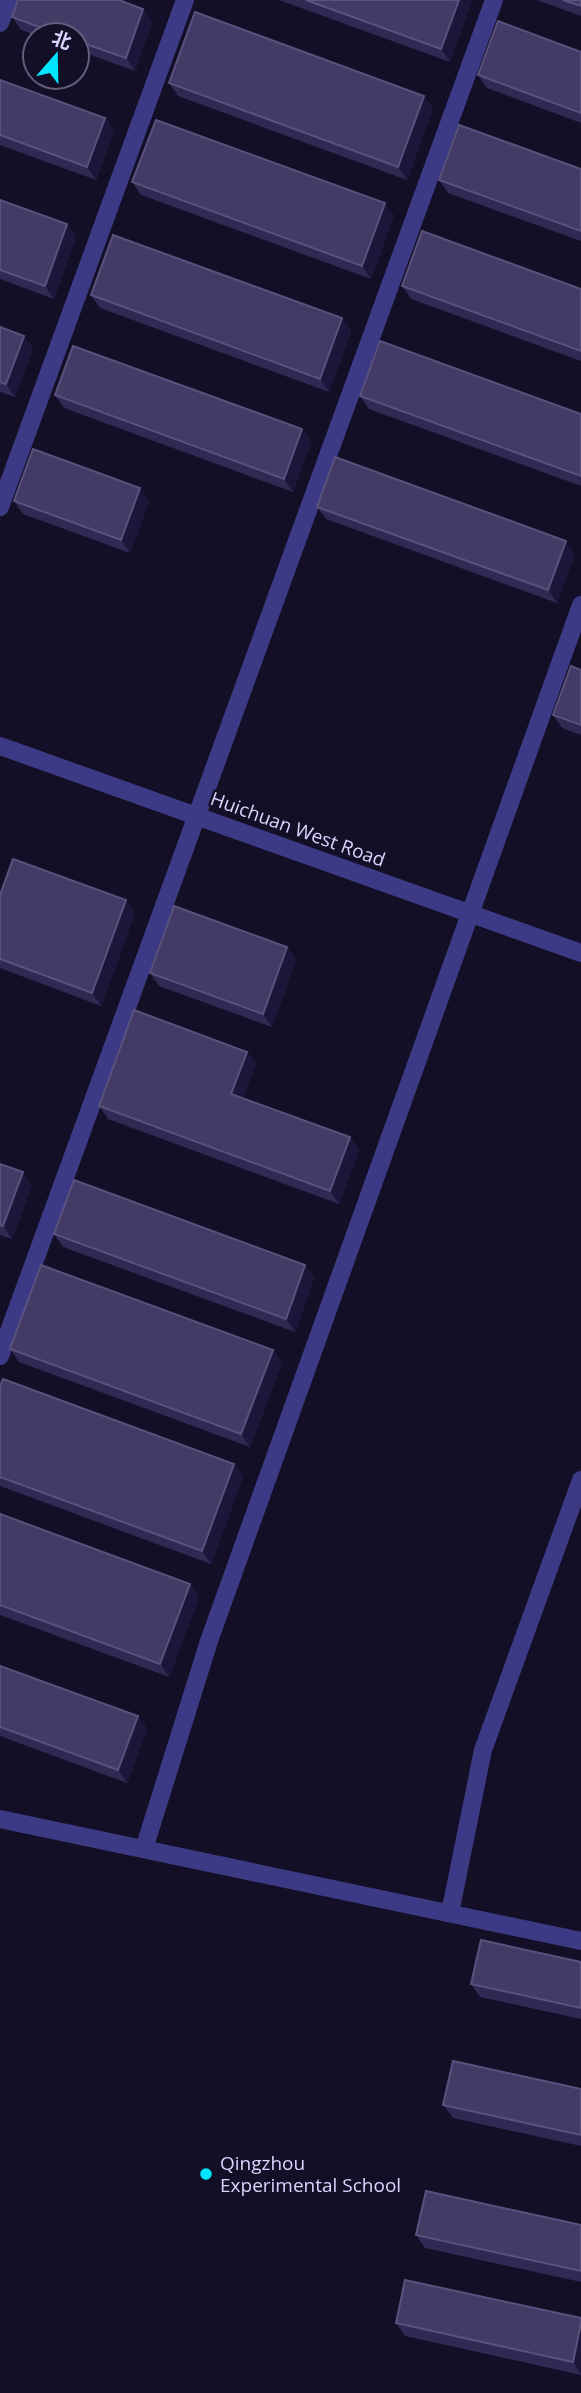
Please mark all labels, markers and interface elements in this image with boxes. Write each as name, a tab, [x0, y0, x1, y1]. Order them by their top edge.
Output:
north arrow	[21, 21, 91, 91]
text: 北	[48, 25, 75, 55]
street label: Huichuan West Road	[207, 785, 389, 873]
place label: Qingzhou Experimental School	[220, 2150, 401, 2198]
marker: Qingzhou Experimental School	[198, 2166, 214, 2182]

